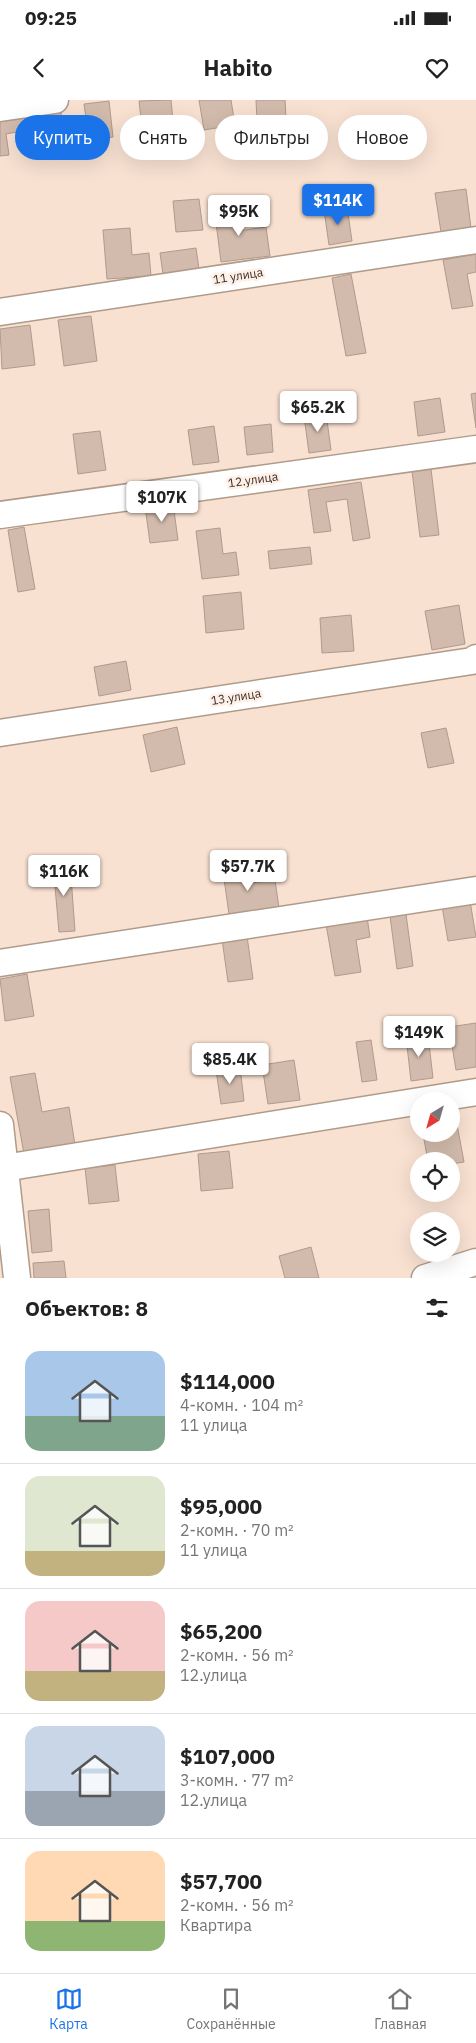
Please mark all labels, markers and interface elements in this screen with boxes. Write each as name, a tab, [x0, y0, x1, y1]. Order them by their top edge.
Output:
text: 09:25	[25, 6, 77, 30]
text: Habito	[204, 53, 272, 82]
icon: back	[25, 54, 53, 82]
icon: heart	[423, 54, 451, 82]
chip: Купить	[15, 115, 110, 160]
chip: Снять	[120, 115, 205, 160]
chip: Фильтры	[215, 115, 328, 160]
chip: Новое	[338, 115, 427, 160]
pin: $114K	[303, 184, 373, 226]
text: $114K	[313, 190, 363, 210]
pin: $95K	[209, 194, 269, 237]
text: $95K	[219, 201, 259, 221]
street label: 11 улица	[212, 264, 265, 287]
pin: $65.2K	[277, 390, 359, 433]
text: $65.2K	[291, 397, 345, 417]
street label: 12.улица	[227, 468, 279, 490]
pin: $107K	[127, 480, 197, 523]
text: $107K	[137, 487, 187, 507]
street label: 13.улица	[210, 685, 263, 708]
pin: $57.7K	[207, 850, 289, 892]
pin: $116K	[29, 854, 99, 897]
text: $57.7K	[221, 856, 275, 876]
text: $116K	[39, 861, 89, 881]
pin: $149K	[384, 1016, 454, 1058]
text: $149K	[394, 1022, 444, 1042]
pin: $85.4K	[189, 1042, 271, 1085]
text: $85.4K	[203, 1049, 257, 1069]
north arrow	[410, 1092, 460, 1142]
map controls	[410, 1092, 460, 1262]
button: locate	[410, 1152, 460, 1202]
button: layers	[410, 1212, 460, 1262]
text: Объектов: 8	[25, 1294, 148, 1322]
icon: filters	[423, 1294, 451, 1322]
text: $114,000	[180, 1367, 275, 1395]
icon: home	[65, 1371, 125, 1431]
text: 4-комн. · 104 m²	[180, 1395, 303, 1415]
text: 11 улица	[180, 1415, 247, 1435]
text: $95,000	[180, 1492, 262, 1520]
icon: home	[65, 1496, 125, 1556]
text: 2-комн. · 70 m²	[180, 1520, 294, 1540]
text: 11 улица	[180, 1540, 247, 1560]
text: $65,200	[180, 1617, 262, 1645]
icon: home	[65, 1621, 125, 1681]
text: 2-комн. · 56 m²	[180, 1645, 294, 1665]
text: 12.улица	[180, 1665, 247, 1685]
text: $107,000	[180, 1742, 275, 1770]
icon: home	[65, 1746, 125, 1806]
text: 3-комн. · 77 m²	[180, 1770, 294, 1790]
text: 12.улица	[180, 1790, 247, 1810]
text: $57,700	[180, 1867, 262, 1895]
icon: home	[65, 1871, 125, 1931]
text: 2-комн. · 56 m²	[180, 1895, 294, 1915]
text: Квартира	[180, 1915, 252, 1935]
tab: Карта	[49, 1985, 88, 2033]
tab: Сохранённые	[186, 1985, 276, 2033]
tab: Главная	[374, 1985, 427, 2033]

